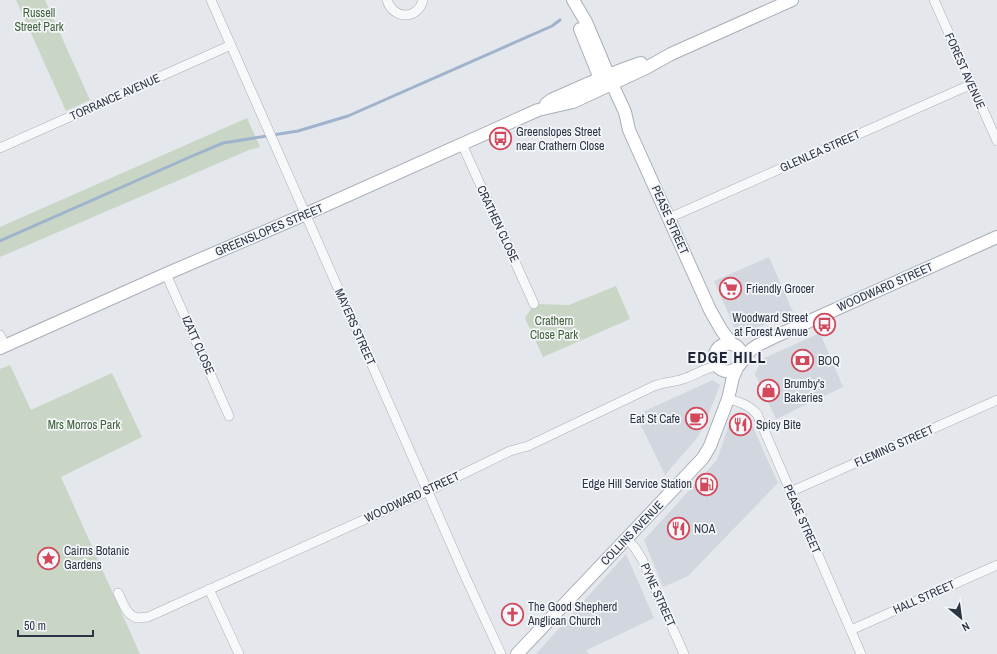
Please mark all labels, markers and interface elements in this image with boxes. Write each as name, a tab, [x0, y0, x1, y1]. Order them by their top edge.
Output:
park label: Russell Street Park	[14, 5, 64, 35]
street label: FOREST AVENUE	[941, 30, 989, 112]
street label: TORRANCE AVENUE	[67, 70, 163, 124]
place label: Greenslopes Street near Crathern Close	[516, 124, 605, 154]
bus stop icon: Greenslopes Street near Crathern Close	[487, 126, 513, 152]
street label: GLENLEA STREET	[777, 126, 863, 176]
street label: CRATHEN CLOSE	[473, 183, 523, 265]
street label: PEASE STREET	[648, 183, 692, 257]
street label: GREENSLOPES STREET	[213, 200, 325, 260]
street label: WOODWARD STREET	[835, 259, 935, 315]
supermarket icon: Friendly Grocer	[717, 276, 743, 302]
place label: Friendly Grocer	[746, 281, 815, 297]
street label: MAYERS STREET	[331, 286, 379, 368]
place label: Woodward Street at Forest Avenue	[732, 310, 808, 340]
bus stop icon: Woodward Street at Forest Avenue	[811, 312, 837, 338]
street label: IZATT CLOSE	[178, 313, 218, 377]
park label: Crathern Close Park	[530, 313, 578, 343]
district label: EDGE HILL	[688, 346, 766, 368]
bank icon: BOQ	[790, 348, 816, 374]
place label: BOQ	[818, 353, 840, 369]
place label: Brumby's Bakeries	[784, 376, 825, 406]
shop icon: Brumby's Bakeries	[755, 378, 781, 404]
cafe icon: Eat St Cafe	[683, 406, 709, 432]
place label: Eat St Cafe	[630, 411, 680, 427]
restaurant icon: Spicy Bite	[728, 412, 754, 438]
park label: Mrs Morros Park	[48, 417, 120, 433]
place label: Spicy Bite	[756, 417, 801, 433]
street label: FLEMING STREET	[852, 421, 936, 471]
street label: WOODWARD STREET	[362, 468, 462, 526]
fuel station icon: Edge Hill Service Station	[694, 471, 720, 497]
place label: Edge Hill Service Station	[582, 476, 692, 492]
street label: PEASE STREET	[780, 482, 824, 556]
street label: COLLINS AVENUE	[597, 497, 667, 569]
restaurant icon: NOA	[666, 516, 692, 542]
place label: NOA	[694, 521, 716, 537]
place label: Cairns Botanic Gardens	[64, 543, 129, 573]
place icon: Cairns Botanic Gardens	[35, 545, 61, 571]
street label: PYNE STREET	[637, 561, 679, 629]
street label: HALL STREET	[891, 576, 957, 618]
north arrow	[941, 598, 981, 638]
place label: The Good Shepherd Anglican Church	[527, 599, 617, 629]
church icon: The Good Shepherd Anglican Church	[500, 601, 526, 627]
scale bar	[18, 612, 93, 638]
text: 50 m	[24, 618, 46, 634]
text: N	[960, 619, 972, 634]

